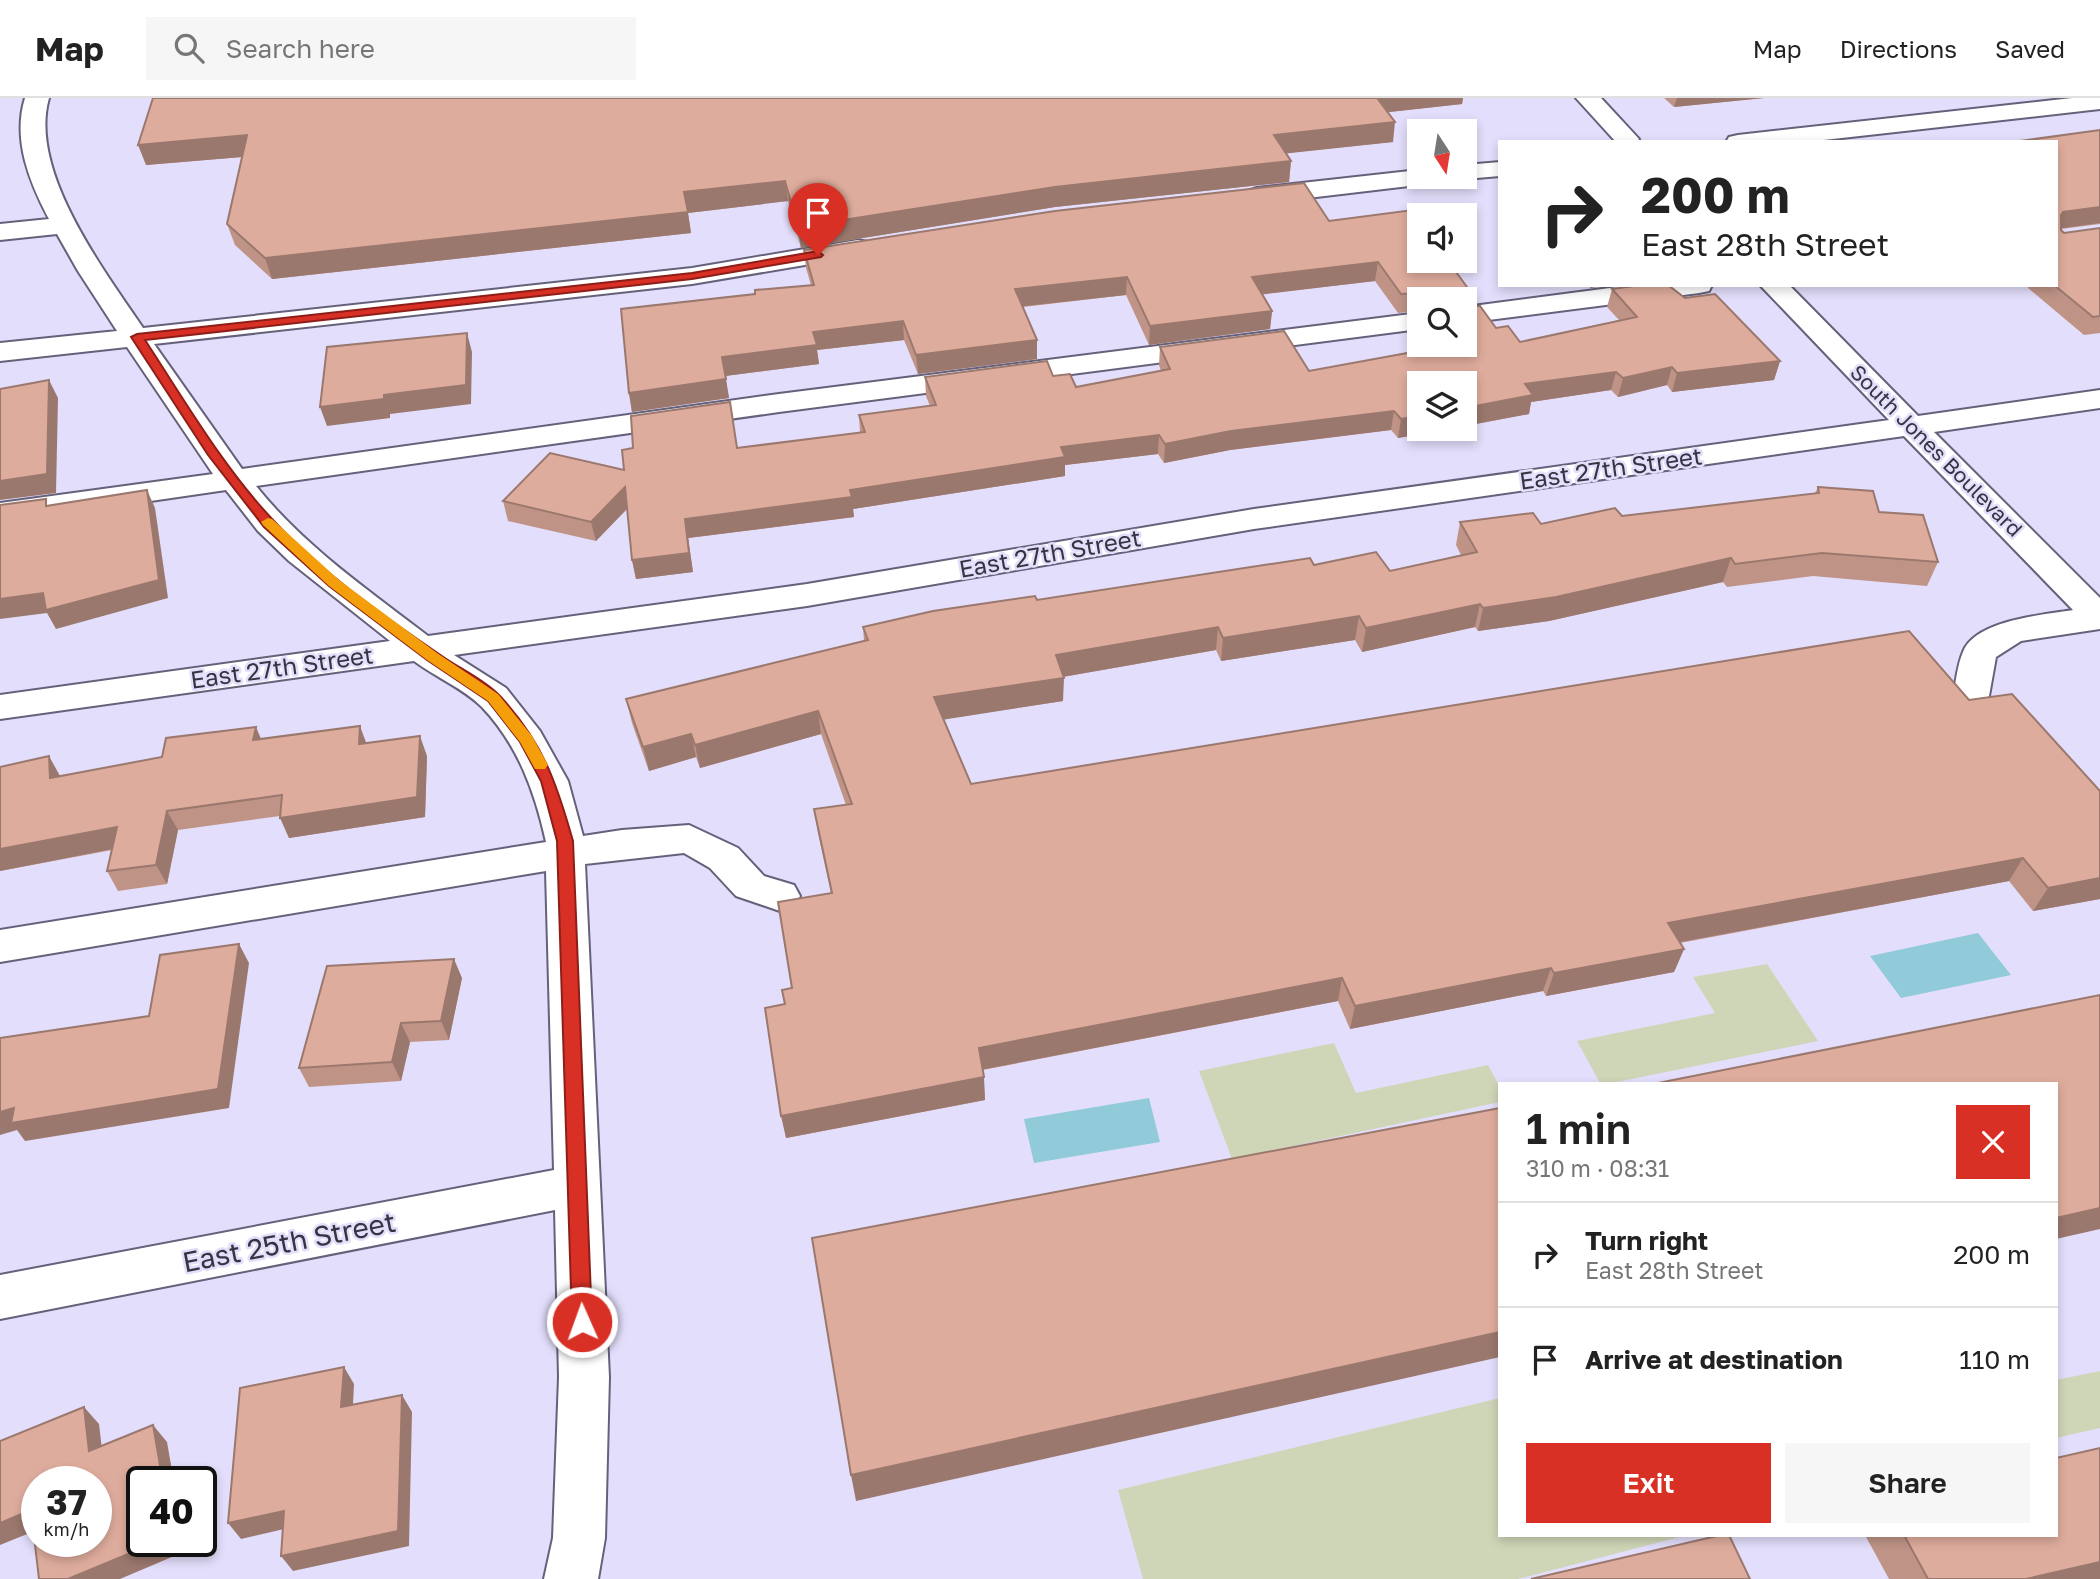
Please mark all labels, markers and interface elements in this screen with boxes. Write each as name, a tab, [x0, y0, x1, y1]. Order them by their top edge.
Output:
search box	[146, 17, 636, 80]
text: Map	[35, 29, 104, 68]
icon: search	[170, 29, 208, 67]
text: Search here	[226, 33, 375, 64]
text: Map	[1753, 34, 1802, 63]
text: Directions	[1840, 34, 1957, 63]
text: Saved	[1995, 34, 2065, 63]
north arrow	[1407, 119, 1477, 189]
map controls	[1407, 119, 1477, 441]
text: 200 m	[1641, 165, 1790, 224]
icon: right	[1526, 168, 1617, 259]
pin	[788, 183, 848, 255]
icon: arrive	[799, 194, 837, 232]
button: sound	[1407, 203, 1477, 273]
text: East 28th Street	[1641, 225, 1889, 263]
button: search	[1407, 287, 1477, 357]
street label: South Jones Boulevard	[1845, 359, 2028, 542]
button: layers	[1407, 371, 1477, 441]
street label: East 27th Street	[1518, 440, 1704, 495]
street label: East 27th Street	[956, 522, 1143, 583]
street label: East 27th Street	[189, 639, 375, 694]
text: 1 min	[1526, 1103, 1631, 1153]
button: close	[1956, 1105, 2030, 1179]
text: 310 m · 08:31	[1526, 1154, 1669, 1182]
street label: East 25th Street	[180, 1205, 398, 1278]
text: Turn right	[1585, 1225, 1708, 1256]
icon: right	[1526, 1236, 1564, 1274]
text: 200 m	[1953, 1239, 2030, 1270]
text: East 28th Street	[1585, 1256, 1763, 1284]
position arrow	[545, 1285, 619, 1359]
icon: arrive	[1526, 1341, 1564, 1379]
text: Arrive at destination	[1585, 1344, 1843, 1375]
text: 110 m	[1959, 1344, 2030, 1375]
button: Exit	[1526, 1443, 1771, 1523]
button: Share	[1785, 1443, 2030, 1523]
speed limit sign: 40	[126, 1466, 217, 1557]
text: 37	[46, 1481, 87, 1523]
text: km/h	[44, 1518, 89, 1540]

